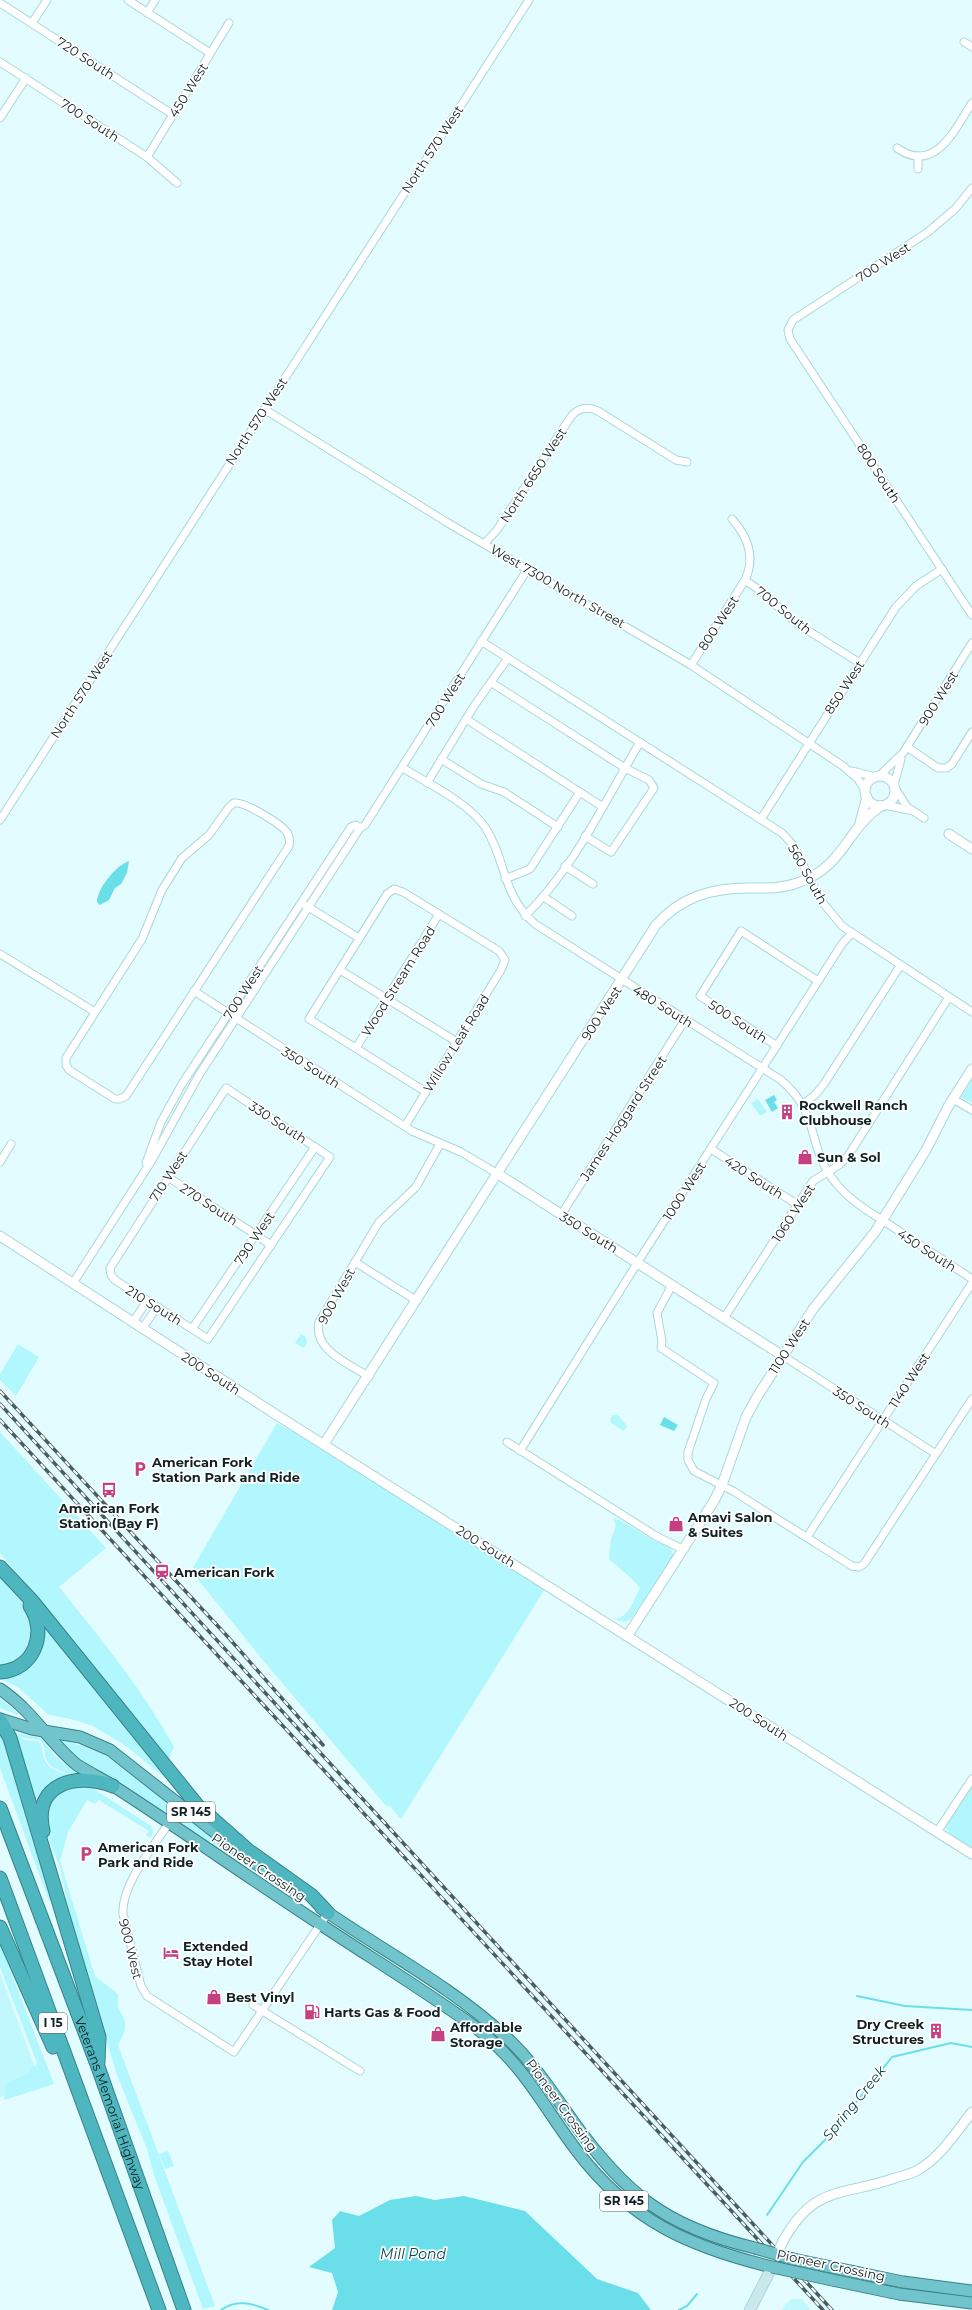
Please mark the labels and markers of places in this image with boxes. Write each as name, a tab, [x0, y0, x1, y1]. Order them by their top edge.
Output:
place label: Rockwell Ranch Clubhouse	[799, 1097, 908, 1128]
building icon: Rockwell Ranch Clubhouse	[778, 1103, 796, 1121]
shop icon: Sun & Sol	[796, 1148, 814, 1166]
place label: Sun & Sol	[817, 1149, 881, 1165]
place label: American Fork Station Park and Ride	[151, 1454, 300, 1485]
parking icon: American Fork Station Park and Ride	[131, 1460, 149, 1478]
bus stop icon: American Fork Station (Bay F)	[100, 1481, 118, 1499]
place label: American Fork Station (Bay F)	[58, 1500, 160, 1531]
place label: Amavi Salon & Suites	[687, 1509, 773, 1540]
shop icon: Amavi Salon & Suites	[667, 1515, 685, 1533]
station icon: American Fork	[153, 1563, 171, 1581]
place label: American Fork	[173, 1564, 275, 1580]
place label: American Fork Park and Ride	[97, 1839, 199, 1870]
parking icon: American Fork Park and Ride	[77, 1845, 95, 1863]
place label: Extended Stay Hotel	[183, 1938, 253, 1969]
hotel icon: Extended Stay Hotel	[162, 1944, 180, 1962]
shop icon: Best Vinyl	[205, 1988, 223, 2006]
place label: Best Vinyl	[226, 1989, 294, 2005]
fuel station icon: Harts Gas & Food	[303, 2003, 321, 2021]
place label: Harts Gas & Food	[324, 2004, 441, 2020]
place label: Dry Creek Structures	[853, 2016, 924, 2047]
place label: Affordable Storage	[449, 2019, 522, 2050]
building icon: Dry Creek Structures	[927, 2022, 945, 2040]
shop icon: Affordable Storage	[429, 2025, 447, 2043]

